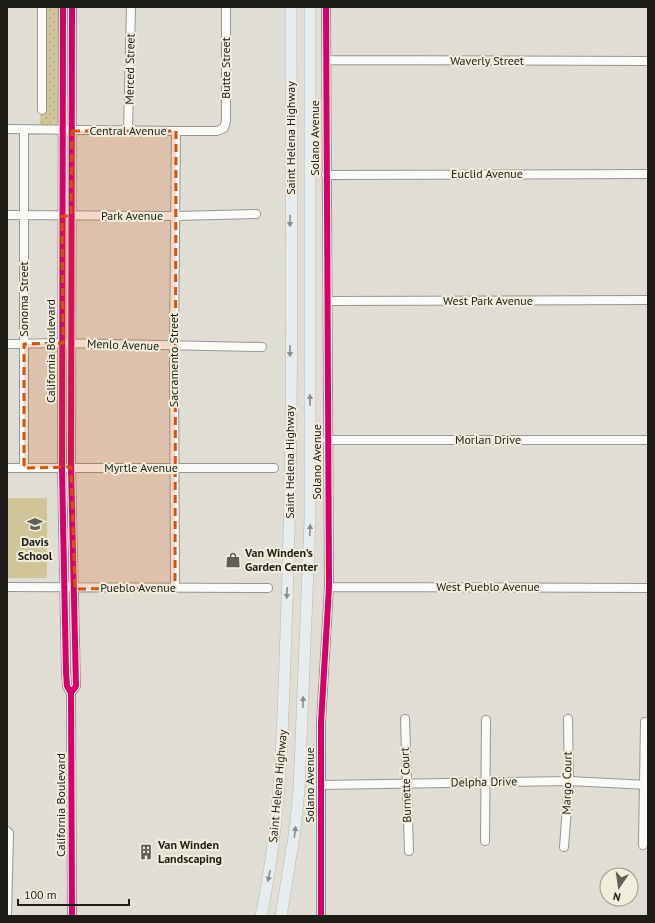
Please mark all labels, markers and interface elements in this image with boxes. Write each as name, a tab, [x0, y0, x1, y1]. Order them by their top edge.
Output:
street label: Merced Street	[121, 33, 138, 105]
street label: Butte Street	[218, 37, 233, 99]
street label: Waverly Street	[450, 53, 524, 68]
street label: Saint Helena Highway	[283, 81, 298, 195]
street label: Solano Avenue	[307, 100, 322, 176]
street label: Central Avenue	[90, 123, 167, 138]
street label: Euclid Avenue	[451, 166, 523, 181]
street label: Park Avenue	[101, 208, 163, 223]
one-way arrow	[287, 215, 293, 228]
street label: Sonoma Street	[16, 261, 31, 337]
street label: West Park Avenue	[443, 293, 533, 308]
street label: California Boulevard	[43, 299, 58, 403]
street label: Sacramento Street	[166, 313, 181, 407]
street label: Menlo Avenue	[87, 336, 159, 353]
one-way arrow	[287, 345, 293, 358]
one-way arrow	[307, 393, 313, 406]
street label: Saint Helena Highway	[282, 405, 297, 519]
street label: Solano Avenue	[309, 424, 324, 500]
street label: Morlan Drive	[455, 432, 521, 447]
street label: Myrtle Avenue	[104, 460, 178, 475]
school or university icon: Davis School	[26, 515, 44, 533]
one-way arrow	[306, 524, 313, 536]
place label: Davis School	[18, 534, 53, 563]
place label: Van Winden’s Garden Center	[244, 545, 319, 574]
shop icon: Van Winden’s Garden Center	[224, 551, 242, 569]
street label: West Pueblo Avenue	[436, 579, 540, 594]
street label: Pueblo Avenue	[100, 580, 176, 595]
one-way arrow	[284, 587, 290, 600]
one-way arrow	[300, 695, 306, 708]
street label: Saint Helena Highway	[265, 728, 290, 843]
street label: Solano Avenue	[302, 747, 317, 823]
street label: Burnette Court	[397, 747, 414, 823]
street label: Margo Court	[558, 751, 575, 815]
street label: California Boulevard	[53, 753, 68, 857]
street label: Delpha Drive	[451, 773, 517, 790]
one-way arrow	[292, 826, 298, 838]
place label: Van Winden Landscaping	[157, 837, 222, 866]
building icon: Van Winden Landscaping	[137, 843, 155, 861]
north arrow	[599, 867, 639, 907]
one-way arrow	[265, 870, 271, 882]
scale bar	[18, 881, 129, 907]
text: 100 m	[24, 887, 57, 902]
text: N	[612, 889, 622, 904]

